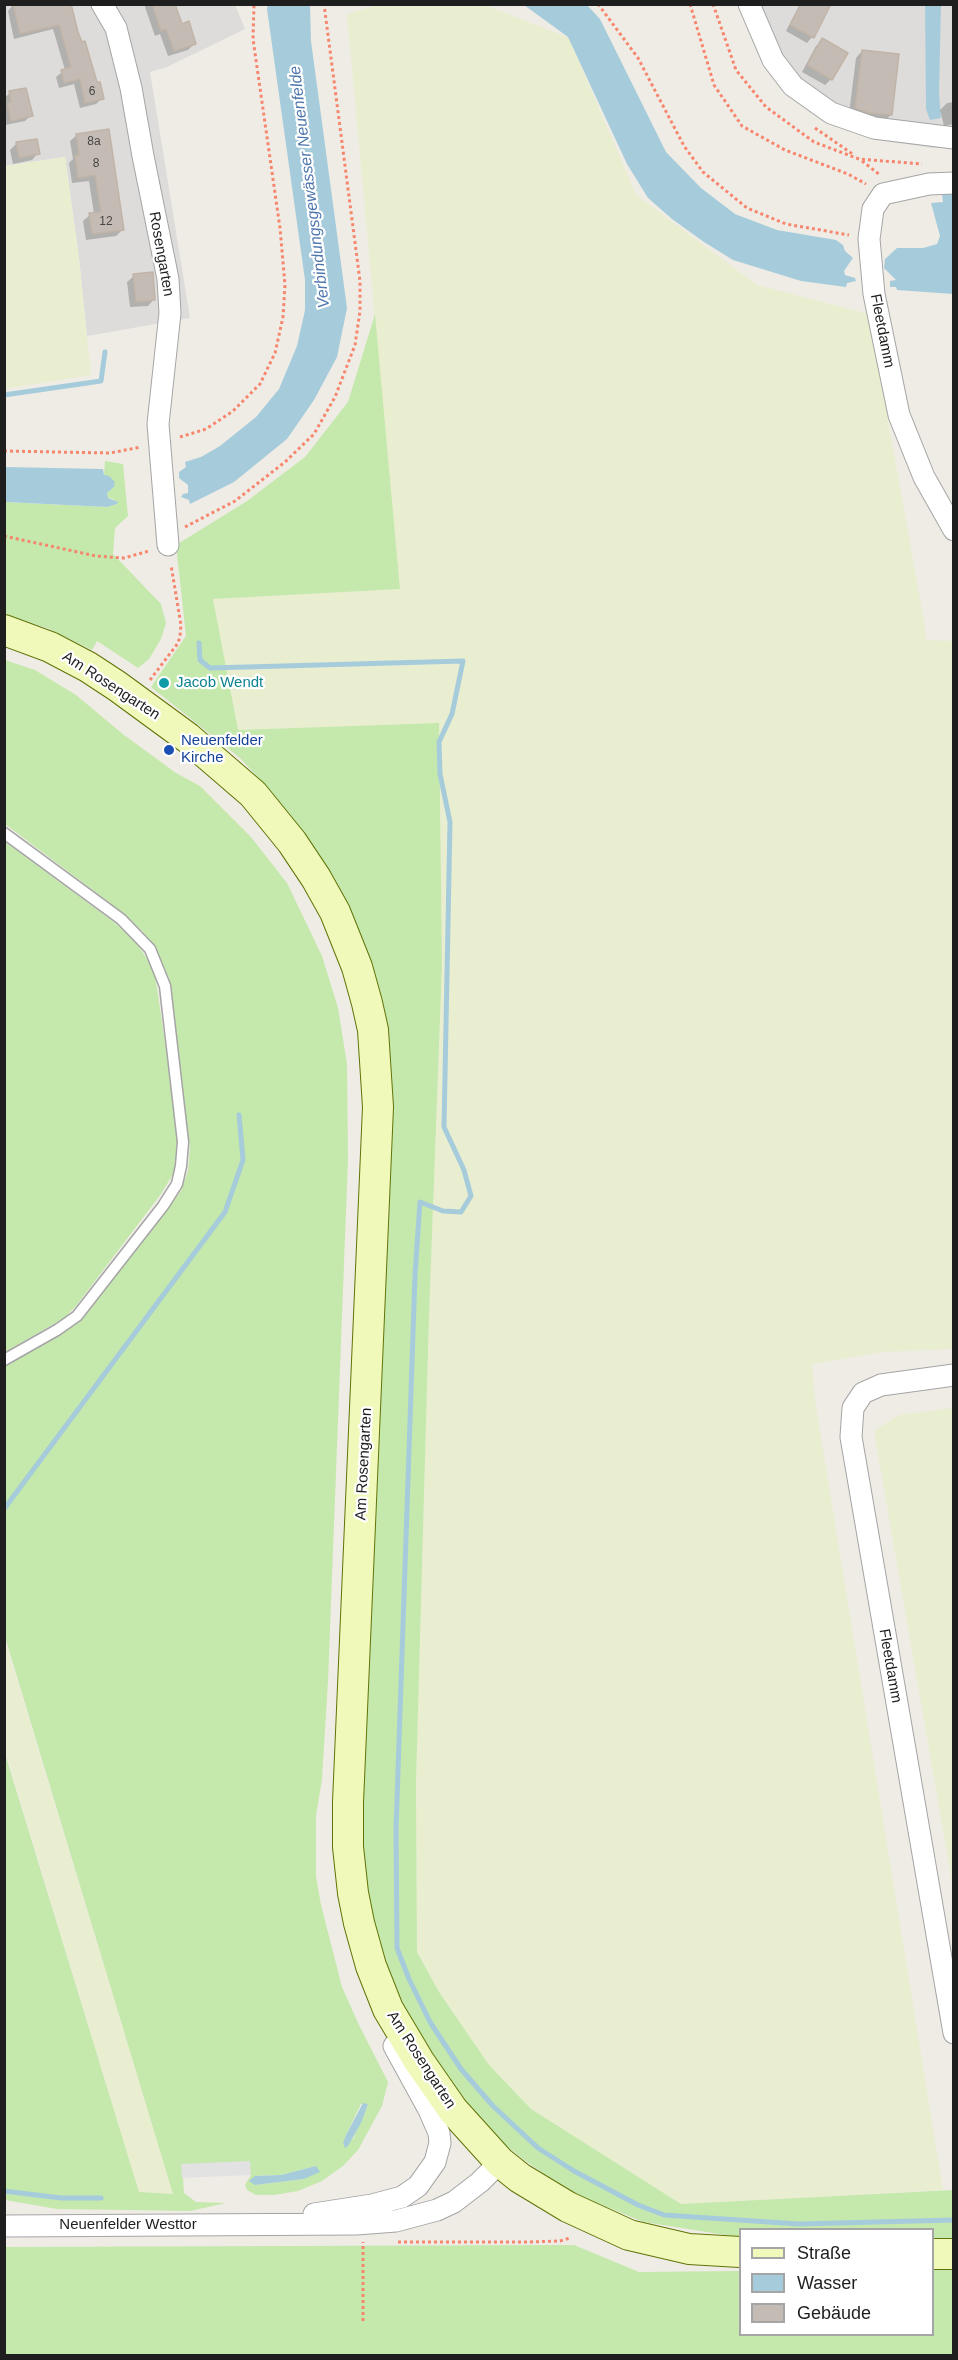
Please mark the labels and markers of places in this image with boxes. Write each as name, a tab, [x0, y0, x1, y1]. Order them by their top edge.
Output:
place label: Jacob Wendt	[176, 674, 263, 692]
marker: Jacob Wendt	[157, 676, 171, 690]
place label: Neuenfelder Kirche	[181, 732, 263, 767]
marker: Neuenfelder Kirche	[162, 743, 176, 757]

